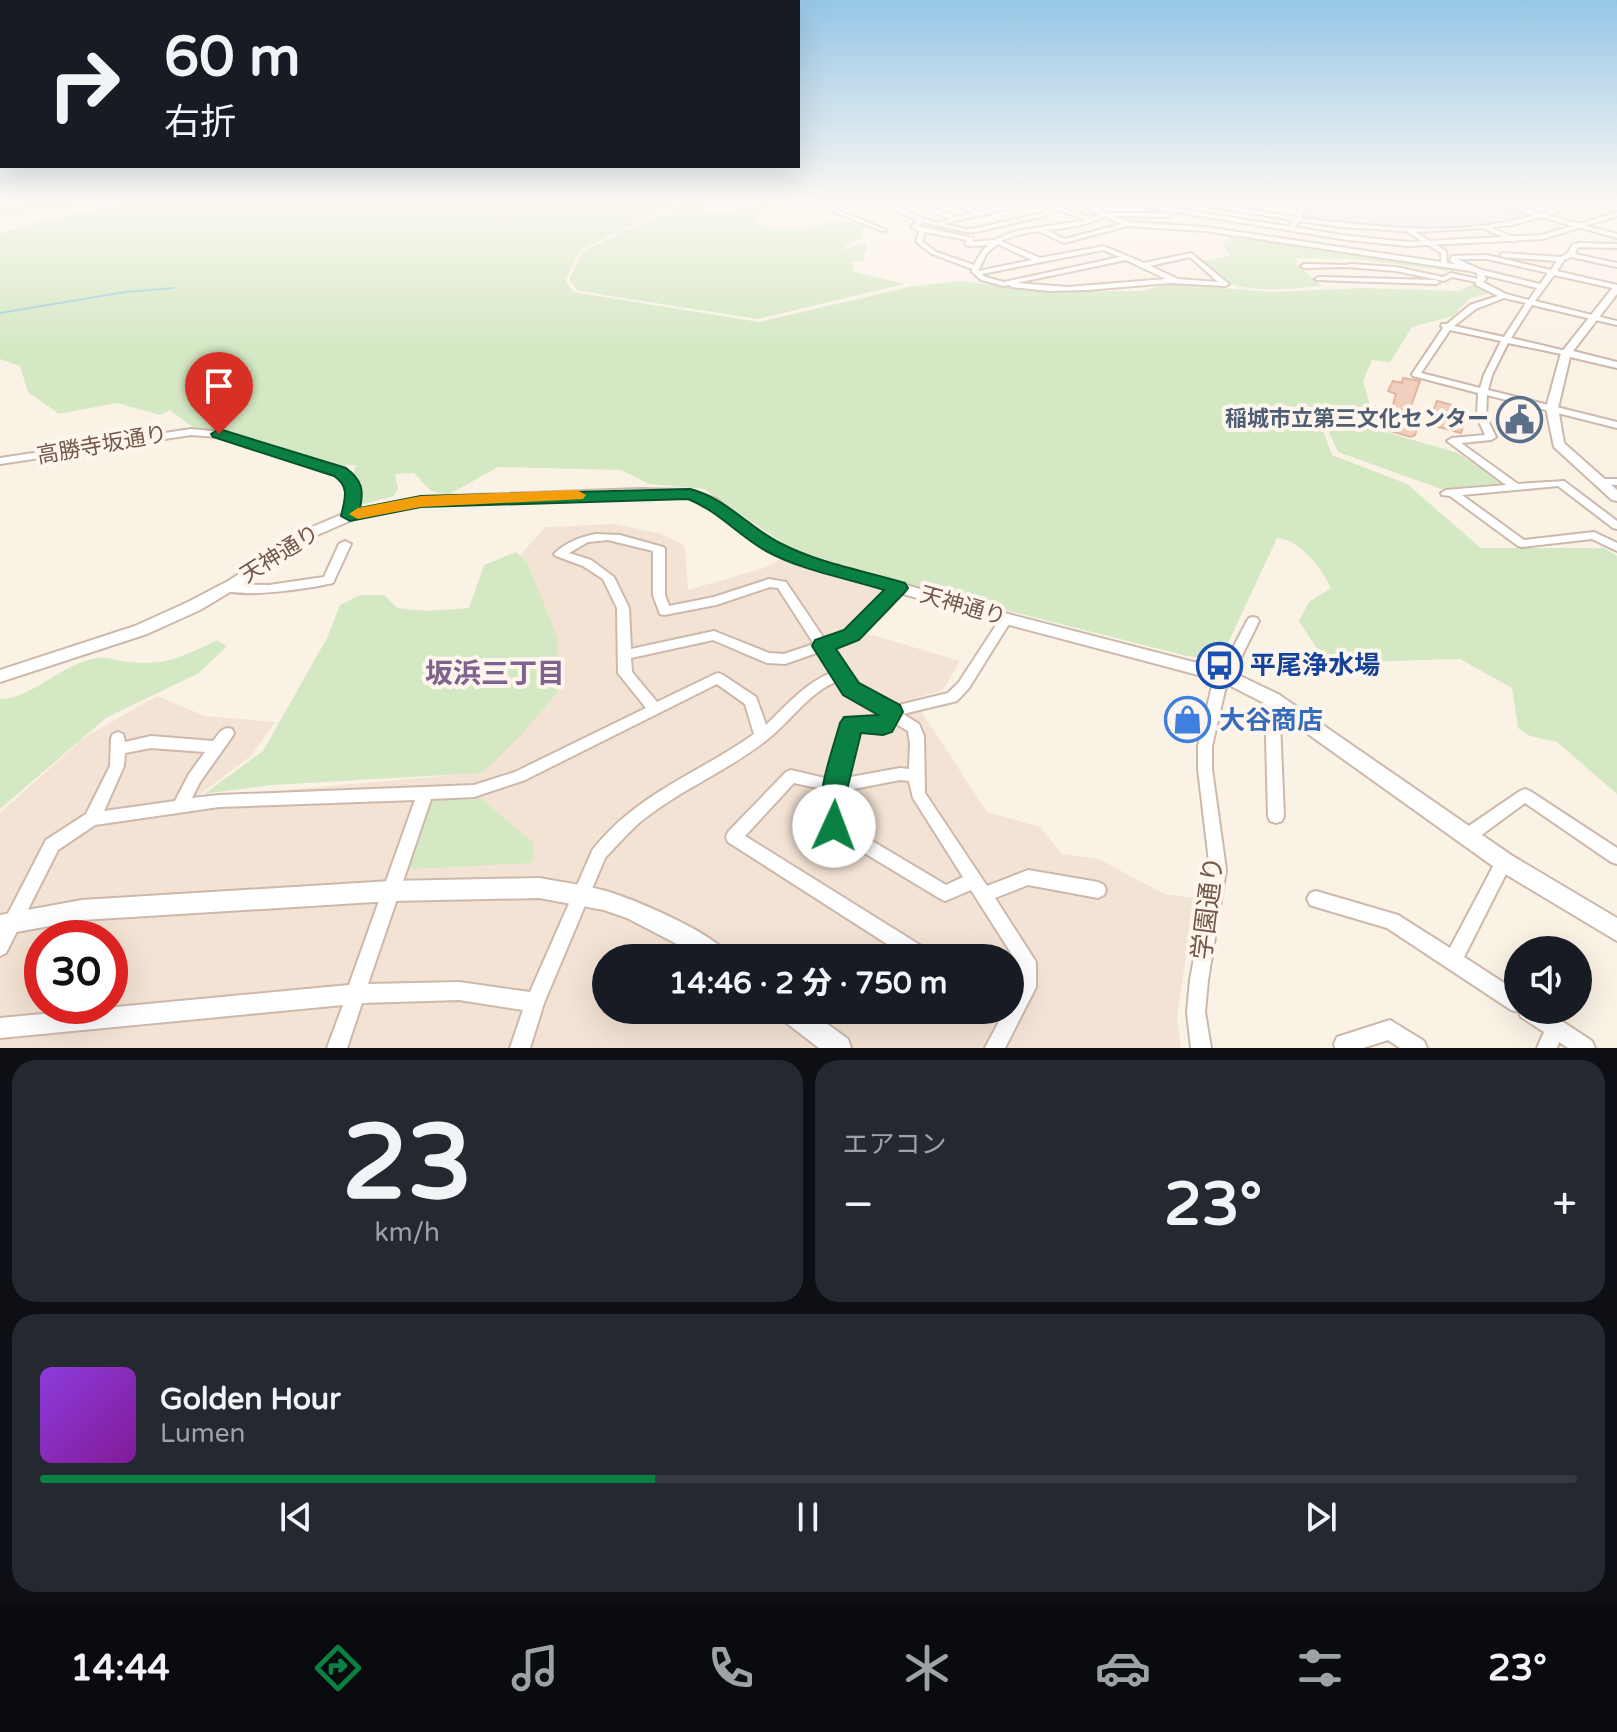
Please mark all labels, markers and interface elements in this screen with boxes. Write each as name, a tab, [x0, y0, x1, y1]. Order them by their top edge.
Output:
text: 60 m	[164, 24, 300, 91]
icon: right	[32, 32, 136, 136]
text: 右折	[164, 101, 236, 144]
pin	[185, 352, 253, 434]
icon: arrive	[197, 364, 241, 408]
public building icon: 稲城市立第三文化センター	[1496, 395, 1544, 443]
place label: 稲城市立第三文化センター	[1225, 406, 1489, 432]
street label: 高勝寺坂通り	[35, 421, 169, 469]
street label: 天神通り	[236, 520, 324, 588]
street label: 天神通り	[917, 581, 1009, 631]
bus stop icon: 平尾浄水場	[1195, 641, 1243, 689]
place label: 平尾浄水場	[1250, 650, 1380, 681]
district label: 坂浜三丁目	[425, 657, 565, 691]
shop icon: 大谷商店	[1164, 696, 1212, 744]
place label: 大谷商店	[1219, 705, 1323, 736]
position arrow	[792, 784, 876, 868]
street label: 学園通り	[1186, 854, 1230, 962]
speed limit sign: 30	[24, 920, 128, 1024]
map controls	[1504, 936, 1592, 1024]
button: sound	[1504, 936, 1592, 1024]
text: 14:46 · 2 分 · 750 m	[669, 965, 947, 1002]
text: 23	[342, 1102, 473, 1227]
text: エアコン	[843, 1129, 947, 1160]
text: 23°	[1164, 1169, 1262, 1241]
text: −	[843, 1179, 874, 1232]
text: +	[1552, 1179, 1577, 1232]
text: km/h	[375, 1217, 440, 1248]
text: Golden Hour	[160, 1381, 341, 1418]
text: Lumen	[160, 1418, 245, 1449]
icon: previous	[274, 1495, 318, 1539]
icon: pause	[786, 1495, 830, 1539]
icon: next	[1299, 1495, 1343, 1539]
icon: directions	[310, 1640, 366, 1696]
icon: music	[507, 1640, 563, 1696]
icon: phone	[703, 1640, 759, 1696]
icon: climate	[899, 1640, 955, 1696]
icon: car	[1095, 1640, 1151, 1696]
icon: filters	[1292, 1640, 1348, 1696]
text: 14:44	[70, 1647, 170, 1690]
text: 23°	[1488, 1647, 1547, 1690]

